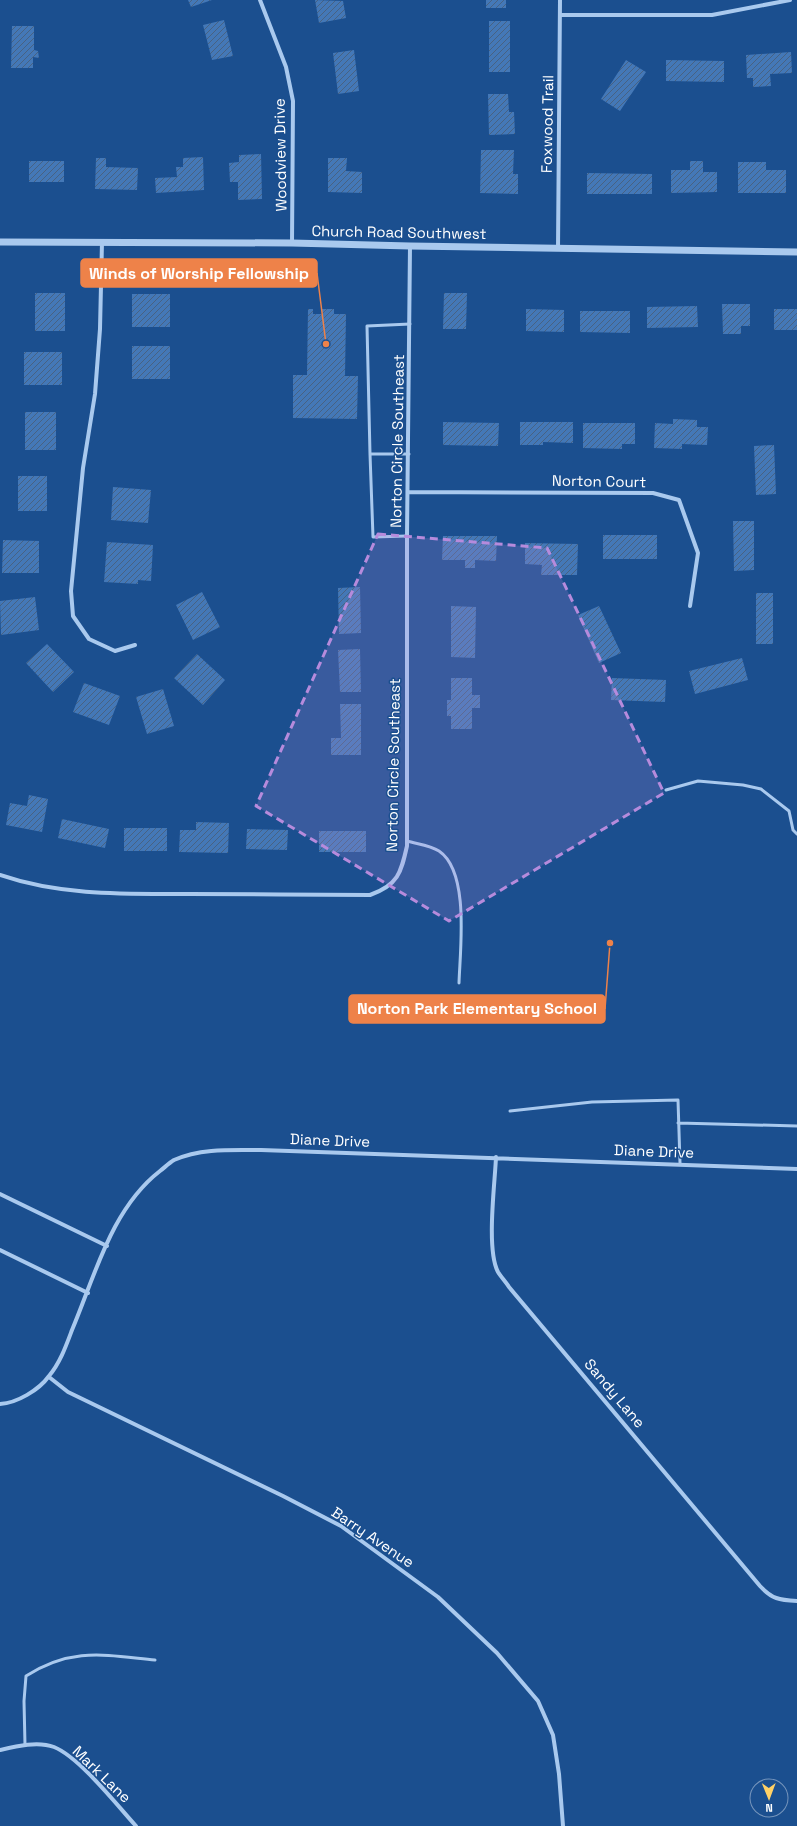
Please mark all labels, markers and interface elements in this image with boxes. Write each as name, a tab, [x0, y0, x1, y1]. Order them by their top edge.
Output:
street label: Foxwood Trail	[537, 75, 557, 173]
street label: Woodview Drive	[270, 98, 290, 212]
street label: Church Road Southwest	[311, 221, 487, 243]
callout: Winds of Worship Fellowship	[81, 259, 317, 287]
text: Winds of Worship Fellowship	[89, 263, 309, 284]
street label: Norton Circle Southeast	[386, 354, 408, 528]
street label: Norton Court	[552, 471, 646, 491]
street label: Norton Circle Southeast	[382, 678, 404, 852]
callout: Norton Park Elementary School	[349, 995, 605, 1023]
text: Norton Park Elementary School	[357, 998, 597, 1019]
street label: Diane Drive	[290, 1129, 370, 1151]
street label: Diane Drive	[614, 1140, 694, 1162]
street label: Sandy Lane	[581, 1354, 650, 1432]
street label: Barry Avenue	[328, 1502, 418, 1572]
street label: Mark Lane	[69, 1741, 135, 1807]
north arrow	[749, 1778, 789, 1818]
text: N	[765, 1801, 773, 1815]

